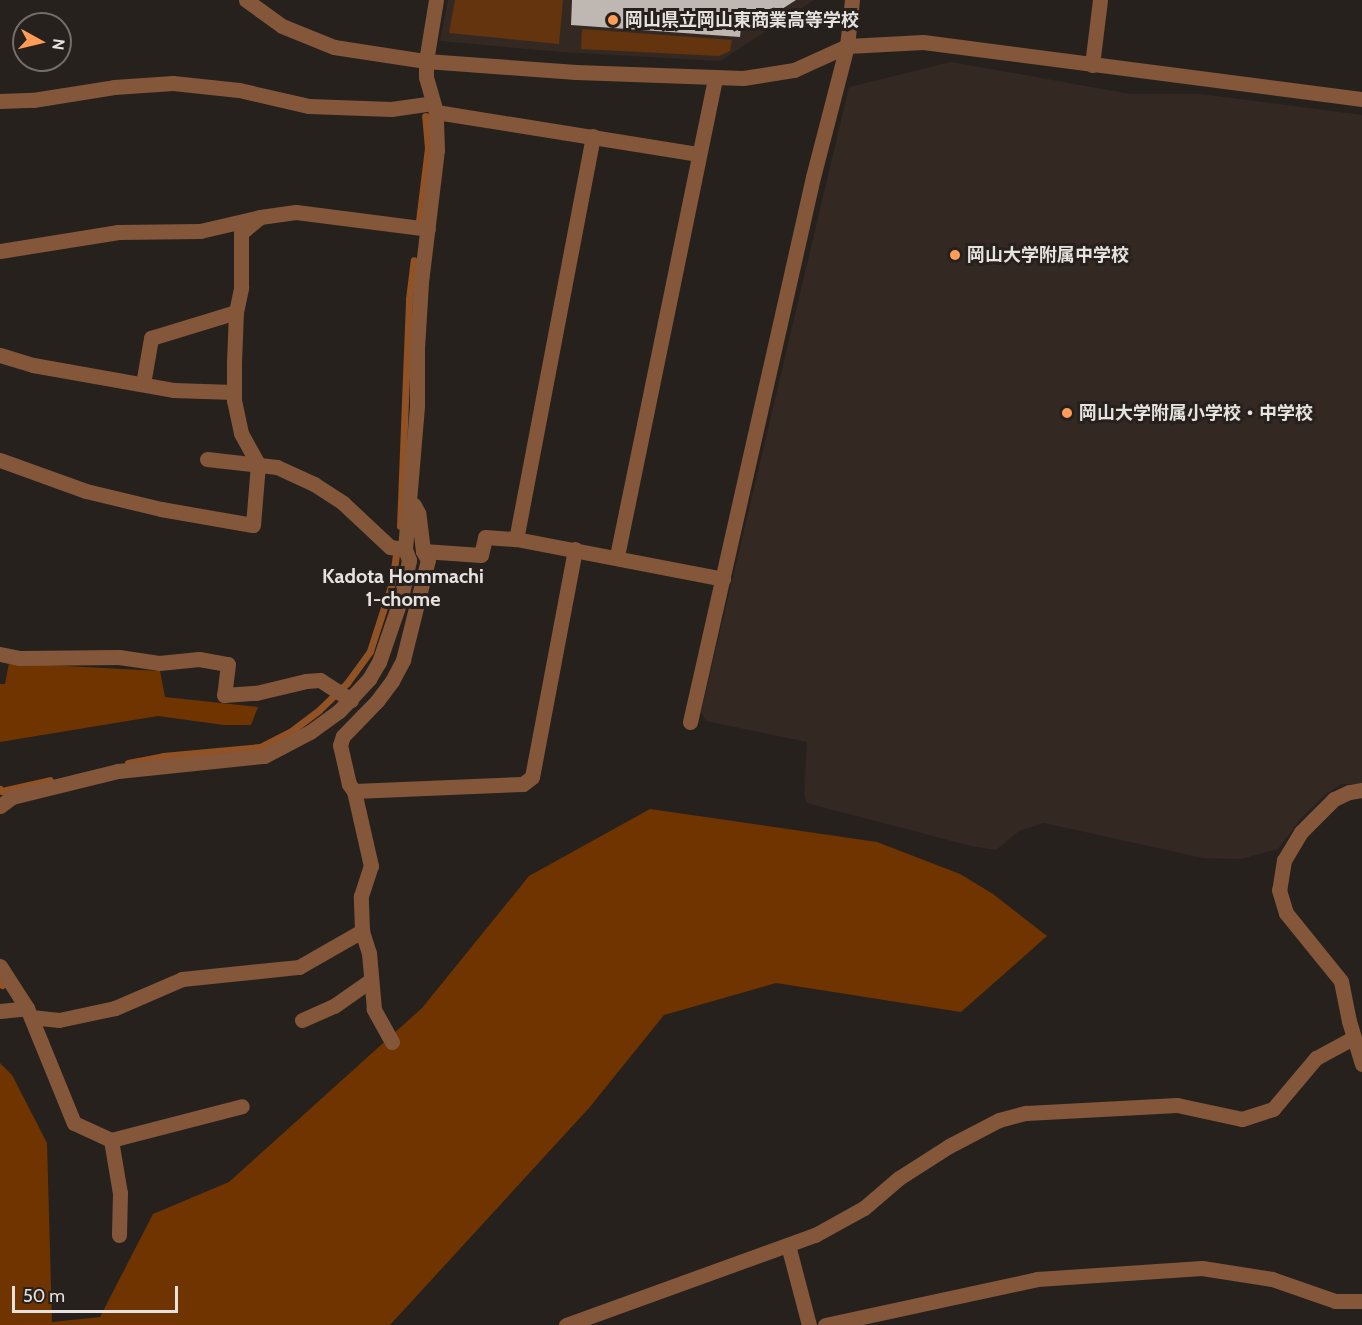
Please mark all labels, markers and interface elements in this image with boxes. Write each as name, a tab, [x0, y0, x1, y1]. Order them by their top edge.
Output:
place label: 岡山県立岡山東商業高等学校	[625, 9, 859, 31]
north arrow	[12, 12, 72, 72]
marker: 岡山県立岡山東商業高等学校	[606, 13, 620, 27]
text: N	[48, 37, 69, 51]
place label: 岡山大学附属中学校	[967, 244, 1129, 266]
marker: 岡山大学附属中学校	[948, 248, 962, 262]
place label: 岡山大学附属小学校・中学校	[1079, 402, 1313, 424]
marker: 岡山大学附属小学校・中学校	[1060, 406, 1074, 420]
district label: Kadota Hommachi 1-chome	[322, 564, 484, 611]
scale bar	[15, 1274, 182, 1312]
text: 50 m	[23, 1285, 65, 1307]

